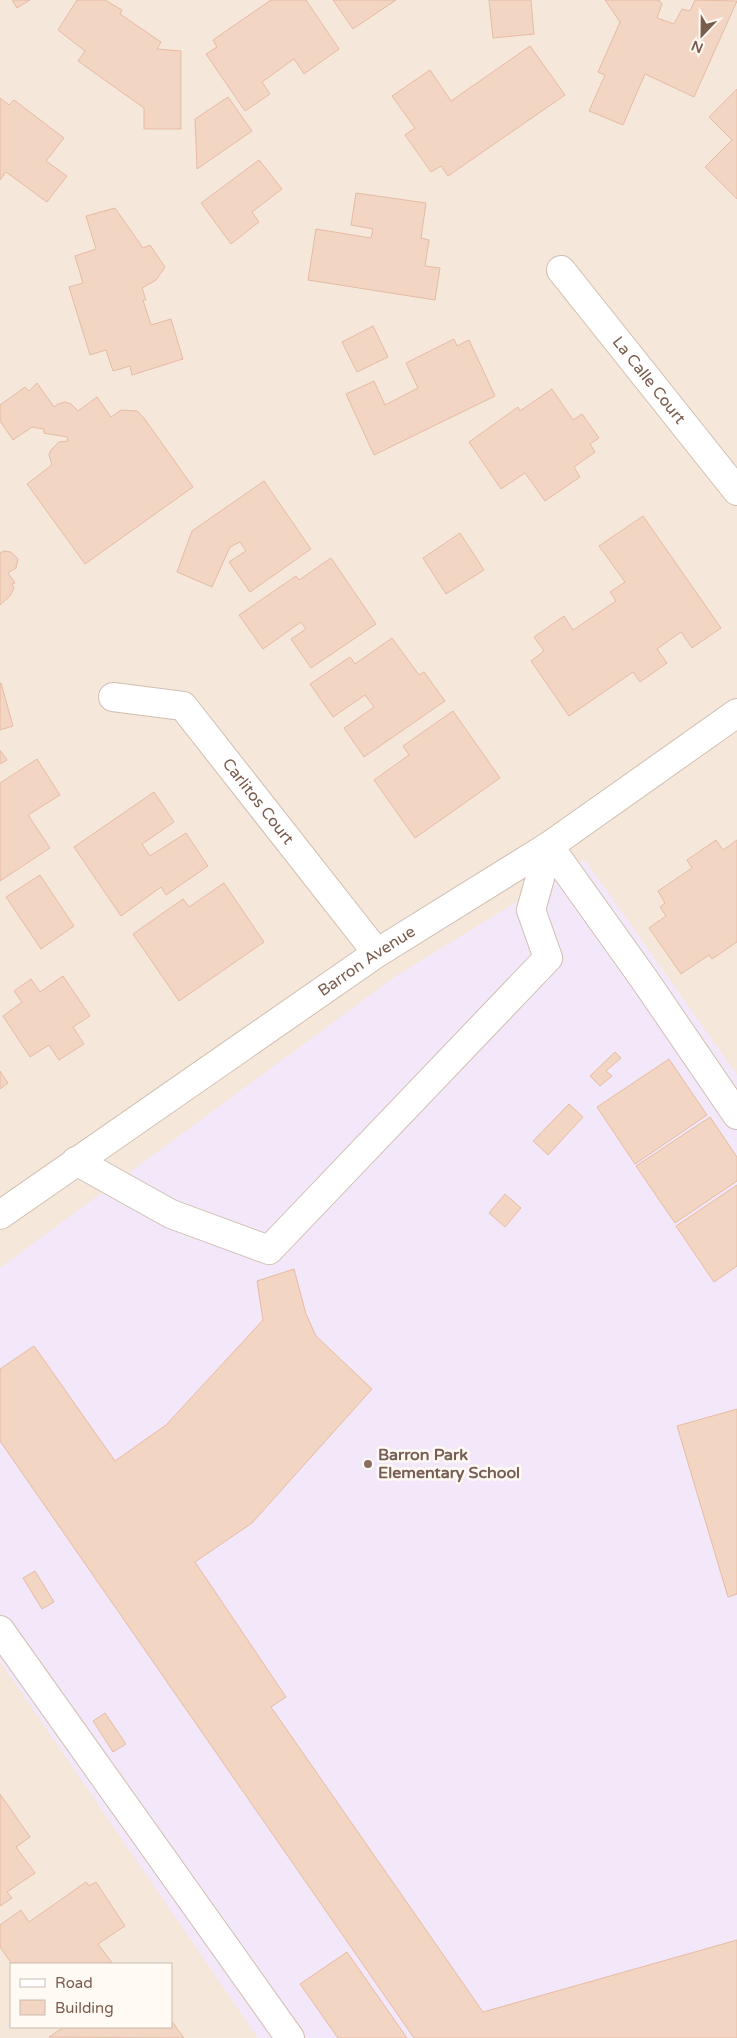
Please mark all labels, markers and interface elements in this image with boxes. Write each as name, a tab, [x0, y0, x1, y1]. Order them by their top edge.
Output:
north arrow	[677, 10, 727, 60]
text: N	[689, 37, 706, 57]
street label: La Calle Court	[608, 332, 690, 428]
street label: Carlitos Court	[218, 754, 298, 849]
street label: Barron Avenue	[314, 922, 419, 1001]
place label: Barron Park Elementary School	[378, 1445, 520, 1483]
marker: Barron Park Elementary School	[362, 1458, 374, 1470]
legend	[10, 1963, 172, 2028]
text: Road	[55, 1974, 93, 1992]
text: Building	[55, 1999, 114, 2017]

